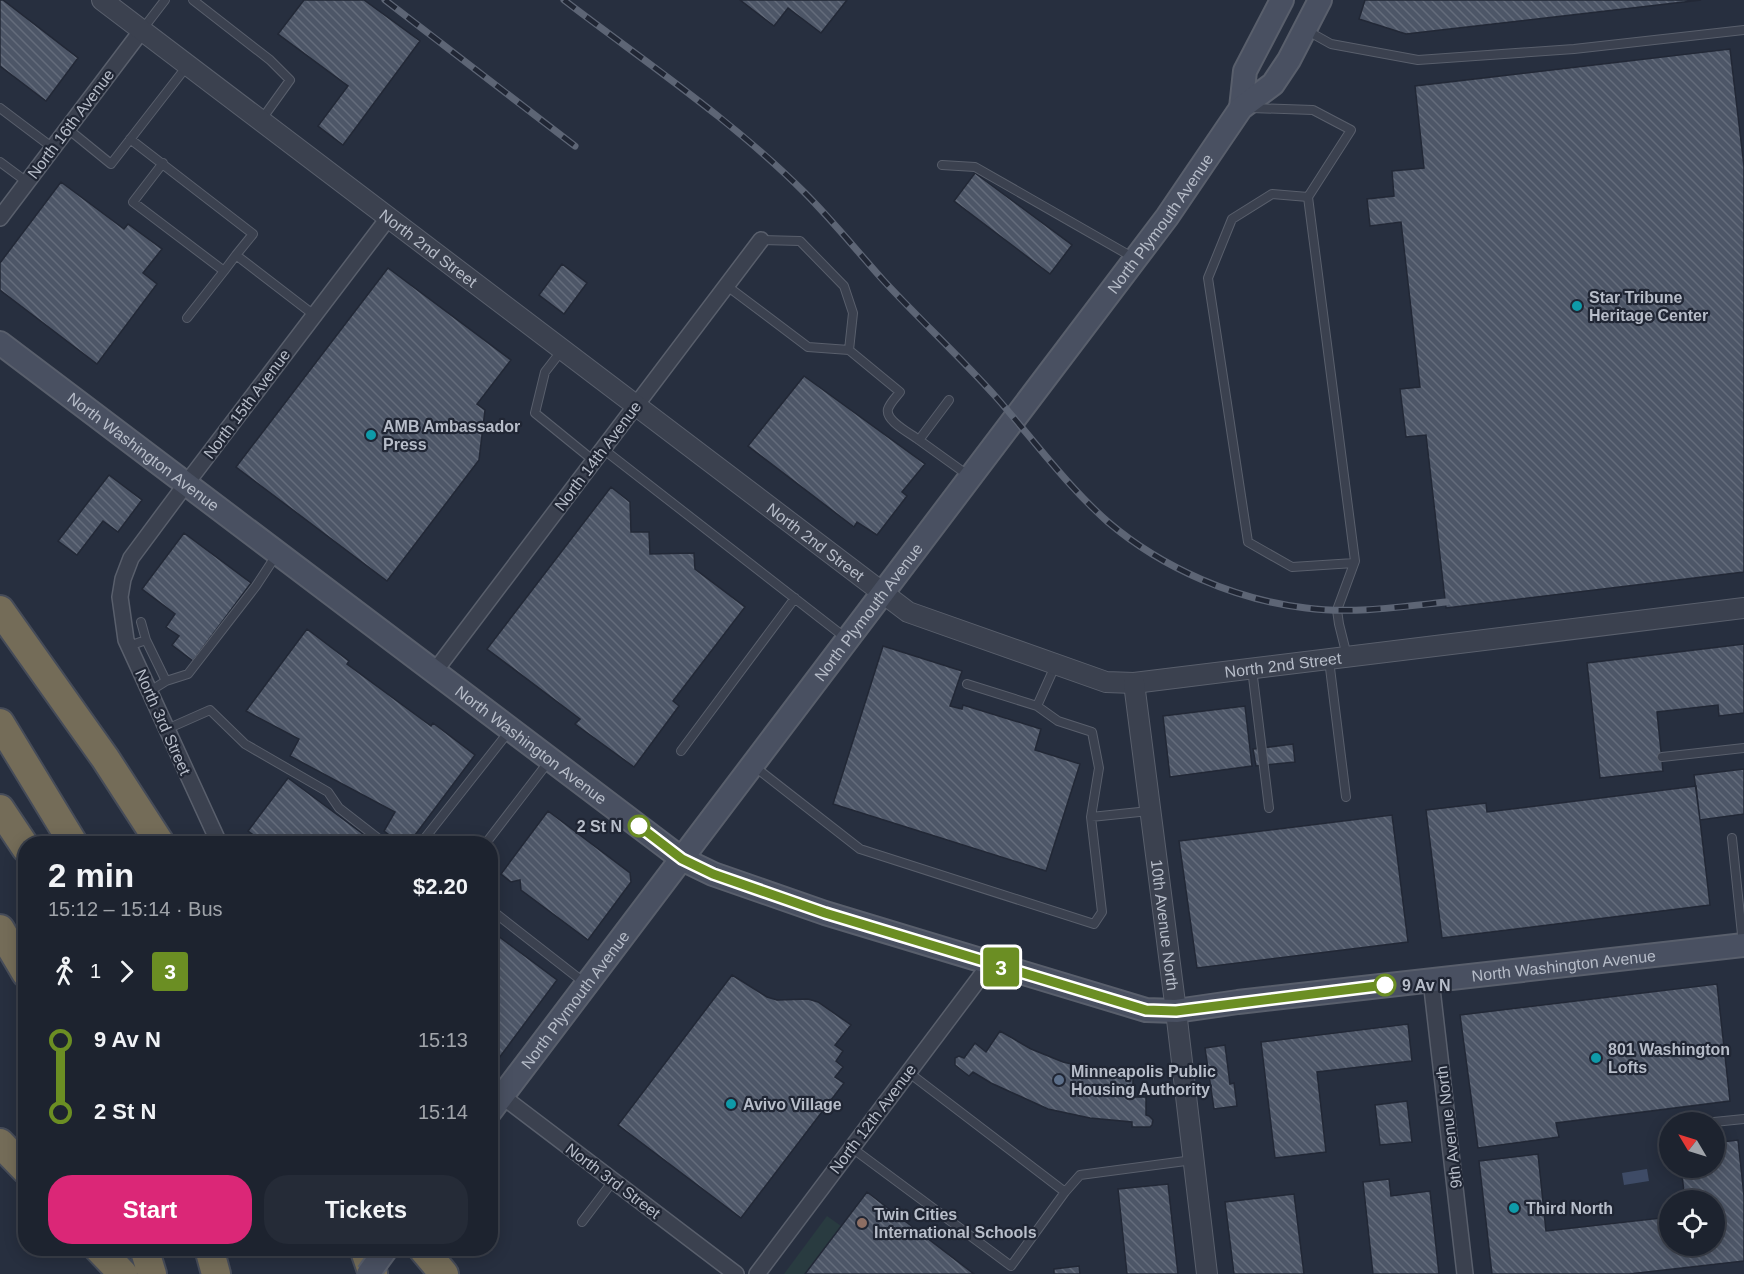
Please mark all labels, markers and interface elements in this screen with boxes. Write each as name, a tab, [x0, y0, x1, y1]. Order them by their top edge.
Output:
street label: North 16th Avenue	[24, 66, 118, 182]
street label: North Plymouth Avenue	[1104, 150, 1216, 296]
street label: North 2nd Street	[377, 206, 481, 291]
place label: Star Tribune Heritage Center	[1589, 289, 1708, 324]
marker: Star Tribune Heritage Center	[1570, 299, 1584, 313]
street label: North 15th Avenue	[200, 346, 294, 462]
street label: North Washington Avenue	[65, 389, 223, 514]
street label: North 14th Avenue	[551, 398, 645, 514]
place label: AMB Ambassador Press	[383, 418, 520, 453]
marker: AMB Ambassador Press	[364, 428, 378, 442]
street label: North 2nd Street	[764, 500, 868, 584]
street label: North Plymouth Avenue	[811, 540, 926, 684]
street label: North 2nd Street	[1223, 649, 1343, 680]
street label: North 3rd Street	[132, 667, 194, 778]
street label: North Washington Avenue	[452, 682, 610, 808]
marker: 2 St N	[628, 815, 650, 837]
place label: 2 St N	[577, 818, 622, 835]
text: 2 min	[48, 857, 134, 894]
street label: 10th Avenue North	[1148, 858, 1182, 992]
text: $2.20	[413, 874, 468, 899]
text: 15:12 – 15:14 · Bus	[48, 898, 223, 920]
street label: North Plymouth Avenue	[518, 927, 633, 1072]
street label: North Washington Avenue	[1471, 946, 1657, 984]
line badge: 3	[982, 948, 1020, 986]
icon: walk	[48, 955, 81, 988]
icon: forward	[110, 955, 143, 988]
text: 3	[995, 956, 1007, 979]
text: 1	[90, 960, 101, 982]
text: 3	[164, 960, 176, 983]
marker: 9 Av N	[1374, 974, 1396, 996]
place label: 9 Av N	[1402, 977, 1451, 994]
text: 9 Av N	[94, 1027, 161, 1052]
text: 15:13	[418, 1029, 468, 1051]
place label: 801 Washington Lofts	[1608, 1041, 1730, 1076]
marker: 801 Washington Lofts	[1589, 1051, 1603, 1065]
street label: North 12th Avenue	[826, 1061, 920, 1177]
place label: Minneapolis Public Housing Authority	[1071, 1063, 1216, 1098]
street label: 9th Avenue North	[1433, 1065, 1465, 1189]
marker: Minneapolis Public Housing Authority	[1052, 1073, 1066, 1087]
place label: Avivo Village	[743, 1096, 842, 1113]
marker: Avivo Village	[724, 1097, 738, 1111]
text: 2 St N	[94, 1099, 156, 1124]
text: 15:14	[418, 1101, 468, 1123]
north arrow	[1659, 1112, 1725, 1178]
map controls	[1659, 1112, 1725, 1256]
street label: North 3rd Street	[562, 1140, 664, 1222]
button: Start	[48, 1175, 252, 1244]
button: Tickets	[264, 1175, 468, 1244]
button: locate	[1659, 1190, 1725, 1256]
place label: Third North	[1526, 1200, 1613, 1217]
marker: Third North	[1507, 1201, 1521, 1215]
place label: Twin Cities International Schools	[874, 1206, 1037, 1241]
marker: Twin Cities International Schools	[855, 1216, 869, 1230]

